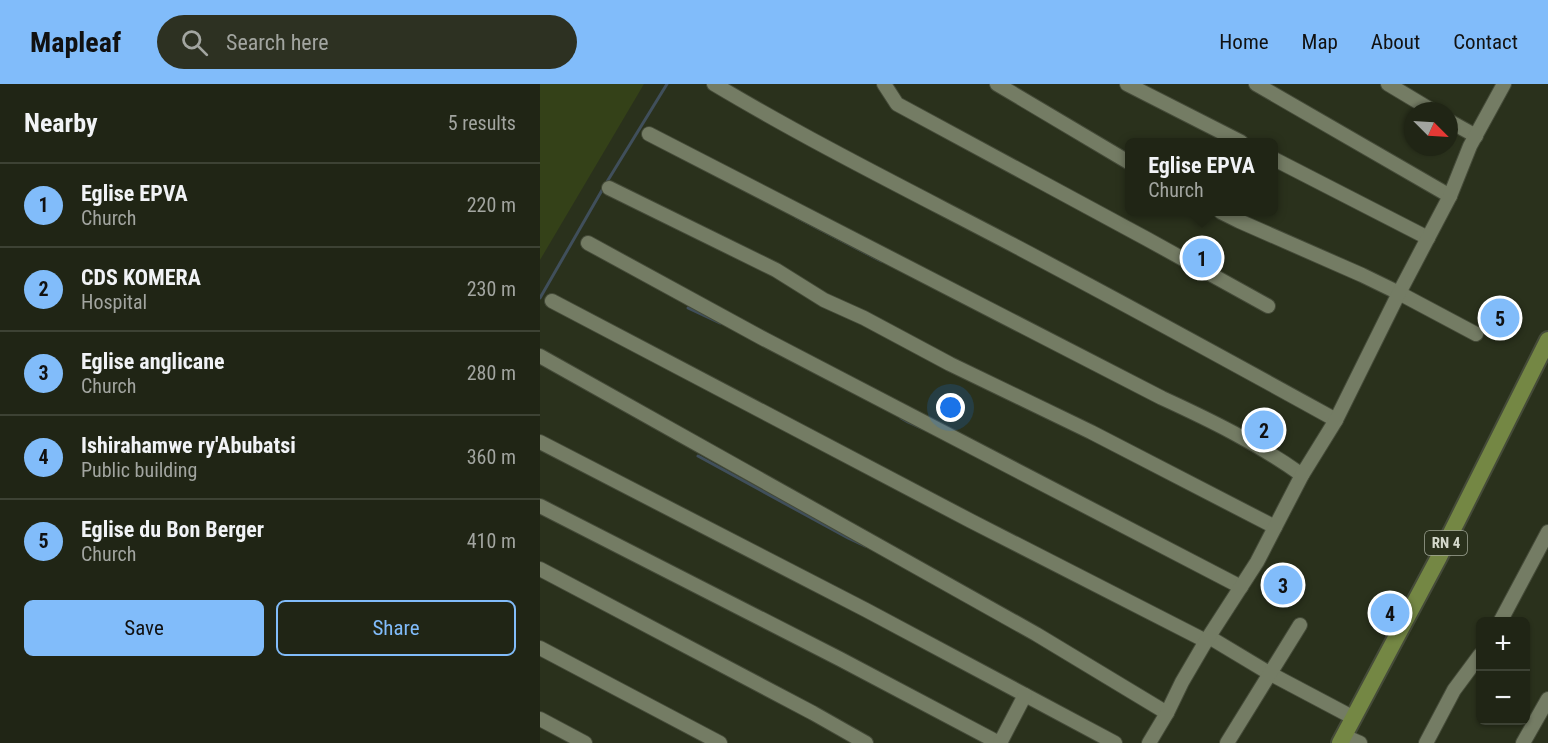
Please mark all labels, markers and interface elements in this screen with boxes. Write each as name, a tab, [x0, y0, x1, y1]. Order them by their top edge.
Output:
search box	[157, 15, 577, 69]
text: Mapleaf	[30, 26, 121, 59]
icon: search	[178, 26, 211, 59]
text: Search here	[226, 30, 328, 55]
text: Home	[1219, 30, 1269, 54]
text: Map	[1302, 30, 1338, 54]
text: About	[1371, 30, 1420, 54]
text: Contact	[1453, 30, 1518, 54]
north arrow	[1404, 102, 1458, 156]
text: Nearby	[24, 108, 98, 138]
text: 5 results	[448, 111, 516, 135]
popup	[1125, 138, 1278, 216]
text: Eglise EPVA	[1148, 153, 1255, 178]
text: Church	[1148, 178, 1204, 202]
text: Eglise EPVA	[81, 181, 188, 206]
text: 1	[38, 193, 49, 217]
text: 220 m	[467, 193, 516, 217]
text: Church	[81, 206, 136, 230]
pin: 1	[1182, 236, 1222, 280]
text: CDS KOMERA	[81, 265, 201, 290]
text: 2	[38, 277, 49, 301]
text: 230 m	[467, 277, 516, 301]
text: Hospital	[81, 290, 147, 314]
pin: 5	[1480, 296, 1520, 340]
text: Eglise anglicane	[81, 349, 225, 374]
text: 3	[38, 361, 49, 385]
text: 280 m	[467, 361, 516, 385]
text: Church	[81, 374, 136, 398]
your location	[936, 393, 965, 422]
pin: 2	[1244, 408, 1284, 452]
text: Ishirahamwe ry'Abubatsi	[81, 433, 296, 458]
text: 4	[38, 445, 49, 469]
text: 360 m	[467, 445, 516, 469]
text: Public building	[81, 458, 197, 482]
text: Eglise du Bon Berger	[81, 517, 264, 542]
text: 5	[38, 529, 49, 553]
text: 410 m	[467, 529, 516, 553]
road number: RN 4	[1425, 531, 1467, 555]
text: Church	[81, 542, 136, 566]
pin: 3	[1264, 562, 1302, 608]
pin: 4	[1370, 590, 1410, 636]
button: Save	[24, 600, 264, 656]
button: Share	[276, 600, 516, 656]
map controls	[1476, 617, 1530, 725]
button: +	[1476, 617, 1530, 671]
button: −	[1476, 671, 1530, 725]

